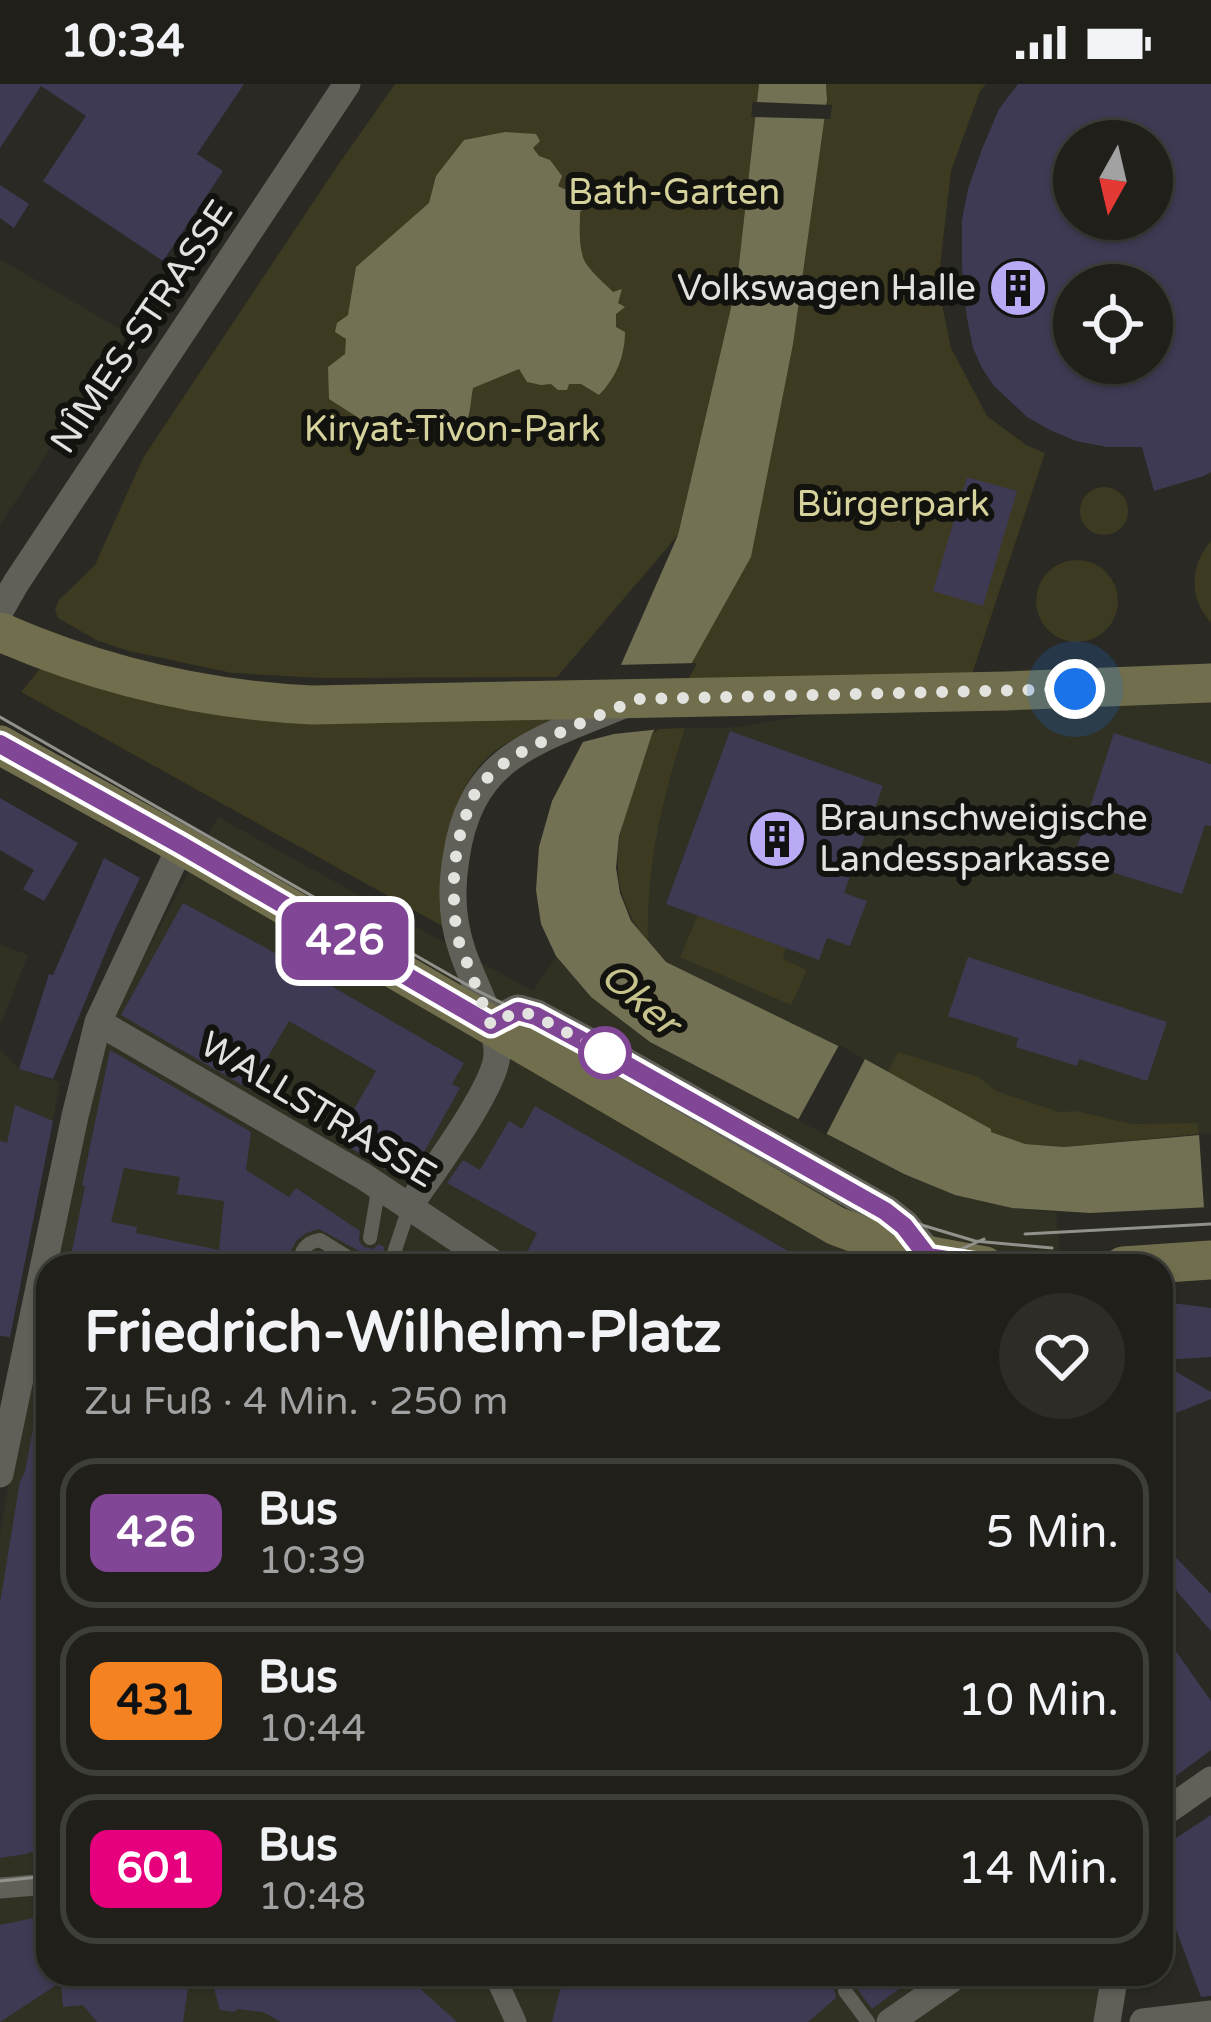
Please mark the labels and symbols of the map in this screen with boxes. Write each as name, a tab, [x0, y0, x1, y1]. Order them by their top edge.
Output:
north arrow	[1053, 120, 1173, 240]
park label: Bath-Garten	[568, 171, 780, 214]
street label: NÎMES-STRASSE	[42, 192, 242, 462]
building icon: Volkswagen Halle	[987, 257, 1049, 319]
place label: Volkswagen Halle	[677, 267, 976, 310]
park label: Kiryat-Tivon-Park	[304, 408, 600, 451]
park label: Bürgerpark	[796, 483, 990, 526]
your location	[1045, 659, 1105, 719]
place label: Braunschweigische Landessparkasse	[819, 797, 1148, 881]
building icon: Braunschweigische Landessparkasse	[746, 808, 808, 870]
line badge: 426	[276, 902, 414, 980]
water label: Oker	[591, 952, 693, 1049]
street label: WALLSTRASSE	[192, 1023, 444, 1197]
unlabelled marker	[580, 1028, 630, 1078]

